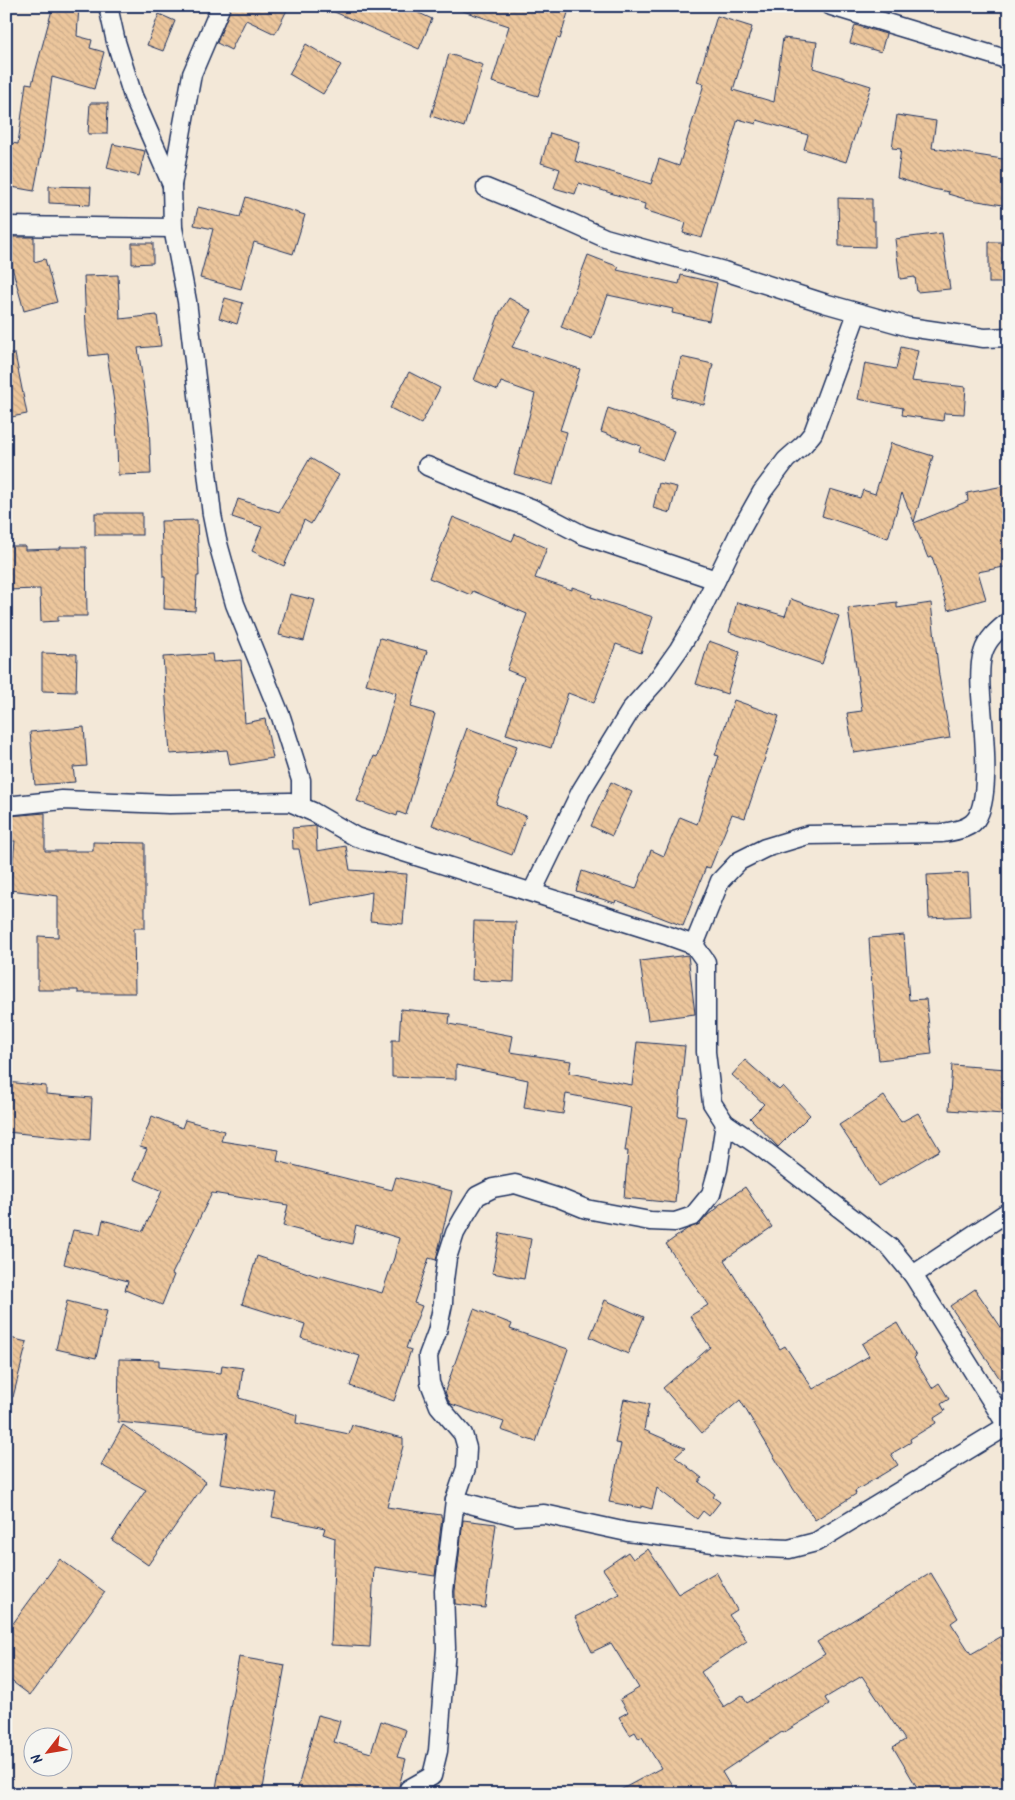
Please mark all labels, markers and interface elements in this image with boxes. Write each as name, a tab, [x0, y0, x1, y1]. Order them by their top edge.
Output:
north arrow	[22, 1728, 72, 1778]
text: N	[26, 1749, 49, 1768]

